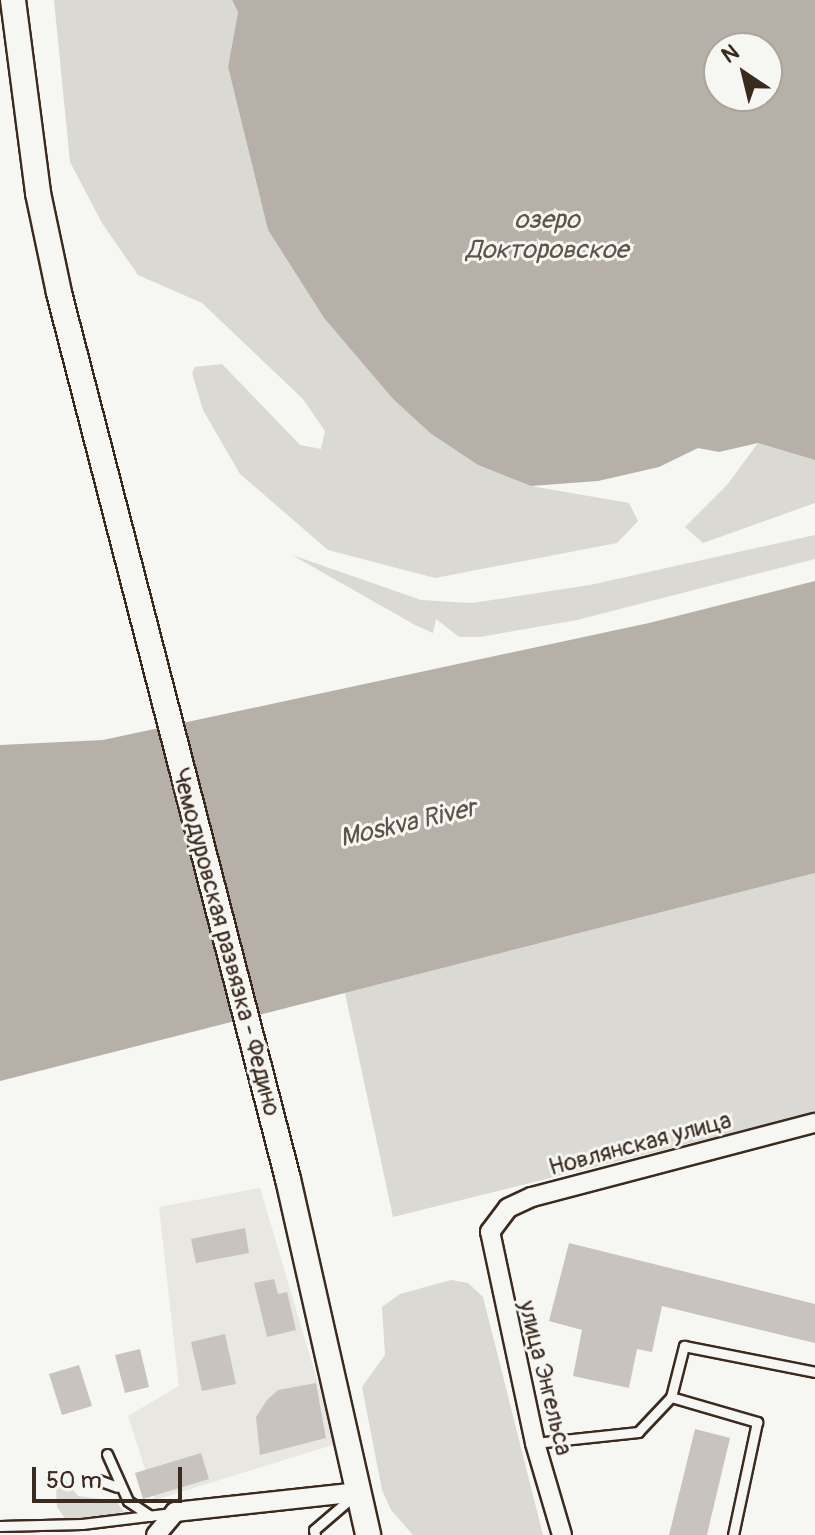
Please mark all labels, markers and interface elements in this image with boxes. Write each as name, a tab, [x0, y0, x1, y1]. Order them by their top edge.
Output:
north arrow	[703, 32, 783, 112]
text: N	[716, 38, 745, 70]
water label: озеро Докторовское	[466, 205, 628, 266]
street label: Чемодуровская развязка - Федино	[166, 765, 286, 1119]
water label: Moskva River	[337, 793, 479, 855]
street label: Новлянская улица	[546, 1106, 734, 1182]
street label: улица Энгельса	[512, 1298, 578, 1458]
scale bar	[36, 1451, 186, 1501]
text: 50 m	[46, 1466, 102, 1495]

